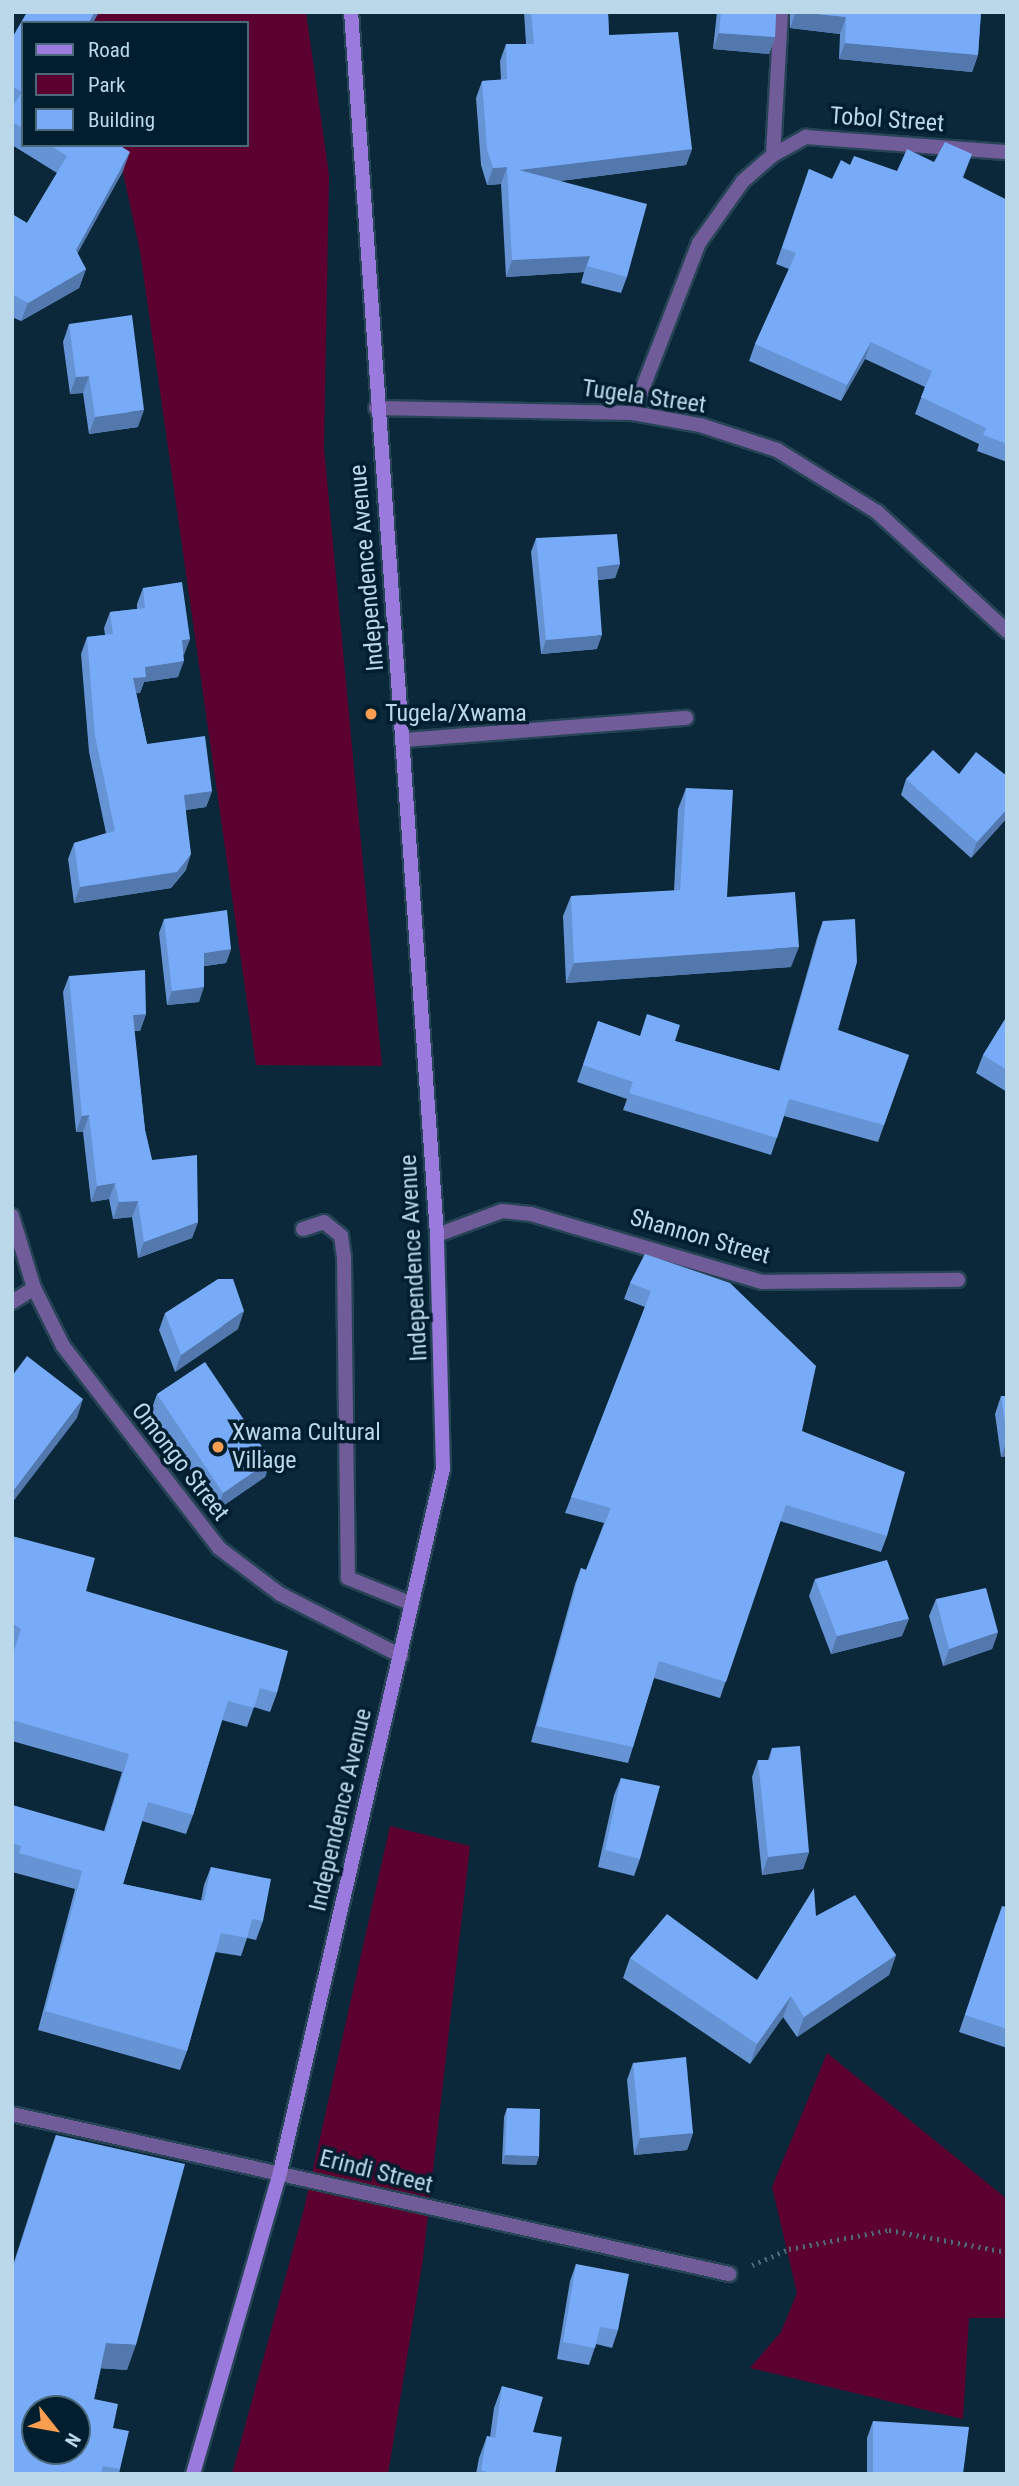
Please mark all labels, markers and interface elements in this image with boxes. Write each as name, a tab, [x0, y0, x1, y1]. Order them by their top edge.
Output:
legend	[21, 21, 248, 147]
text: Road	[88, 38, 130, 62]
text: Park	[88, 73, 125, 97]
street label: Tobol Street	[829, 102, 945, 138]
text: Building	[88, 108, 155, 132]
street label: Tugela Street	[580, 374, 708, 420]
street label: Independence Avenue	[344, 464, 390, 672]
place label: Tugela/Xwama	[385, 700, 527, 728]
marker: Tugela/Xwama	[363, 706, 379, 722]
street label: Independence Avenue	[394, 1154, 434, 1362]
street label: Shannon Street	[627, 1203, 773, 1271]
street label: Omongo Street	[125, 1397, 235, 1527]
place label: Xwama Cultural Village	[232, 1419, 381, 1475]
marker: Xwama Cultural Village	[210, 1439, 226, 1455]
street label: Independence Avenue	[304, 1706, 378, 1914]
street label: Erindi Street	[316, 2144, 436, 2200]
north arrow	[21, 2395, 91, 2465]
text: N	[60, 2429, 86, 2451]

